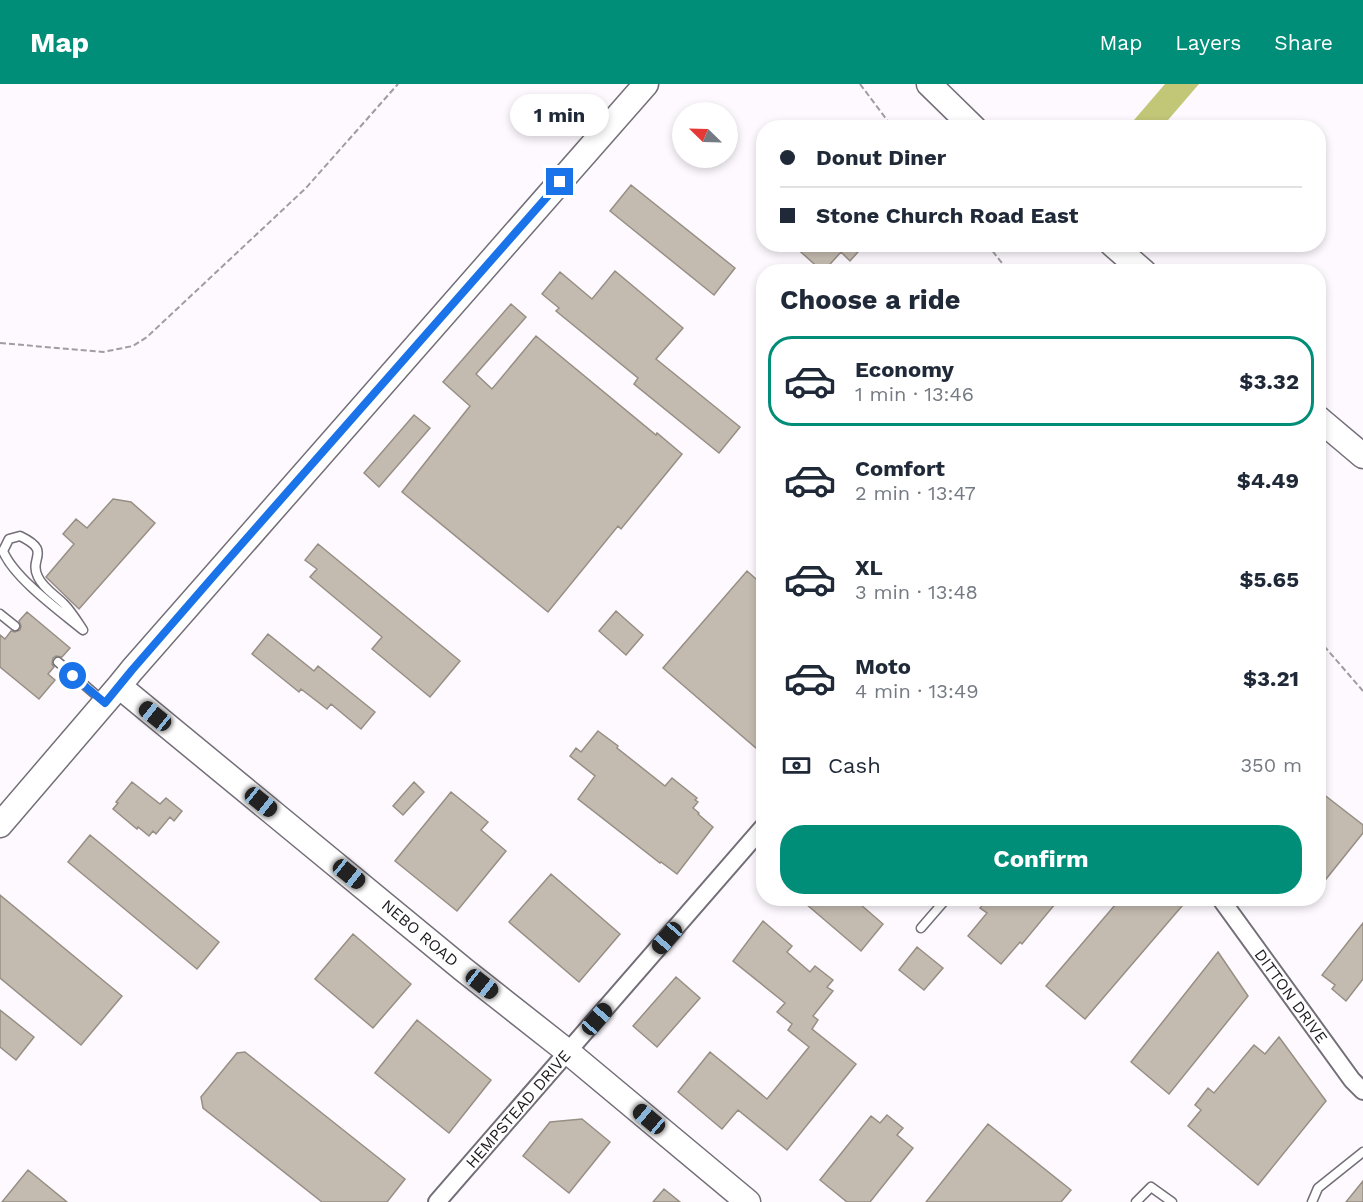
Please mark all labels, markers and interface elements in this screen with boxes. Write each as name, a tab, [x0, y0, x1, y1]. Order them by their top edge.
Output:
text: Map	[30, 26, 89, 59]
text: Map	[1099, 30, 1142, 55]
text: Layers	[1175, 30, 1241, 55]
text: Share	[1274, 30, 1333, 55]
callout: 1 min	[510, 95, 610, 137]
north arrow	[672, 102, 738, 168]
map controls	[672, 102, 738, 168]
text: 1 min	[534, 103, 585, 127]
text: Donut Diner	[816, 145, 946, 170]
route end	[546, 168, 573, 195]
text: Stone Church Road East	[816, 203, 1078, 228]
text: Choose a ride	[780, 284, 960, 316]
icon: car	[783, 354, 837, 408]
text: Economy	[855, 357, 954, 382]
text: $3.32	[1239, 369, 1299, 394]
text: 1 min · 13:46	[855, 382, 974, 406]
icon: car	[783, 453, 837, 507]
text: Comfort	[855, 456, 945, 481]
text: $4.49	[1237, 468, 1299, 493]
text: 2 min · 13:47	[855, 481, 976, 505]
icon: car	[783, 552, 837, 606]
text: XL	[855, 555, 883, 580]
text: $5.65	[1239, 567, 1299, 592]
text: 3 min · 13:48	[855, 580, 978, 604]
icon: car	[783, 651, 837, 705]
text: Moto	[855, 654, 911, 679]
route start	[59, 662, 86, 689]
text: $3.21	[1243, 666, 1299, 691]
text: 4 min · 13:49	[855, 679, 979, 703]
car	[135, 698, 175, 734]
icon: cash	[780, 749, 813, 782]
text: Cash	[828, 753, 881, 778]
text: 350 m	[1240, 753, 1302, 777]
car	[241, 784, 281, 820]
button: Confirm	[780, 825, 1302, 894]
car	[329, 856, 369, 892]
street label: NEBO ROAD	[378, 895, 462, 971]
car	[648, 919, 686, 957]
street label: DITTON DRIVE	[1250, 945, 1332, 1047]
car	[462, 966, 502, 1002]
car	[578, 1000, 616, 1038]
street label: HEMPSTEAD DRIVE	[462, 1046, 574, 1172]
car	[629, 1101, 669, 1137]

